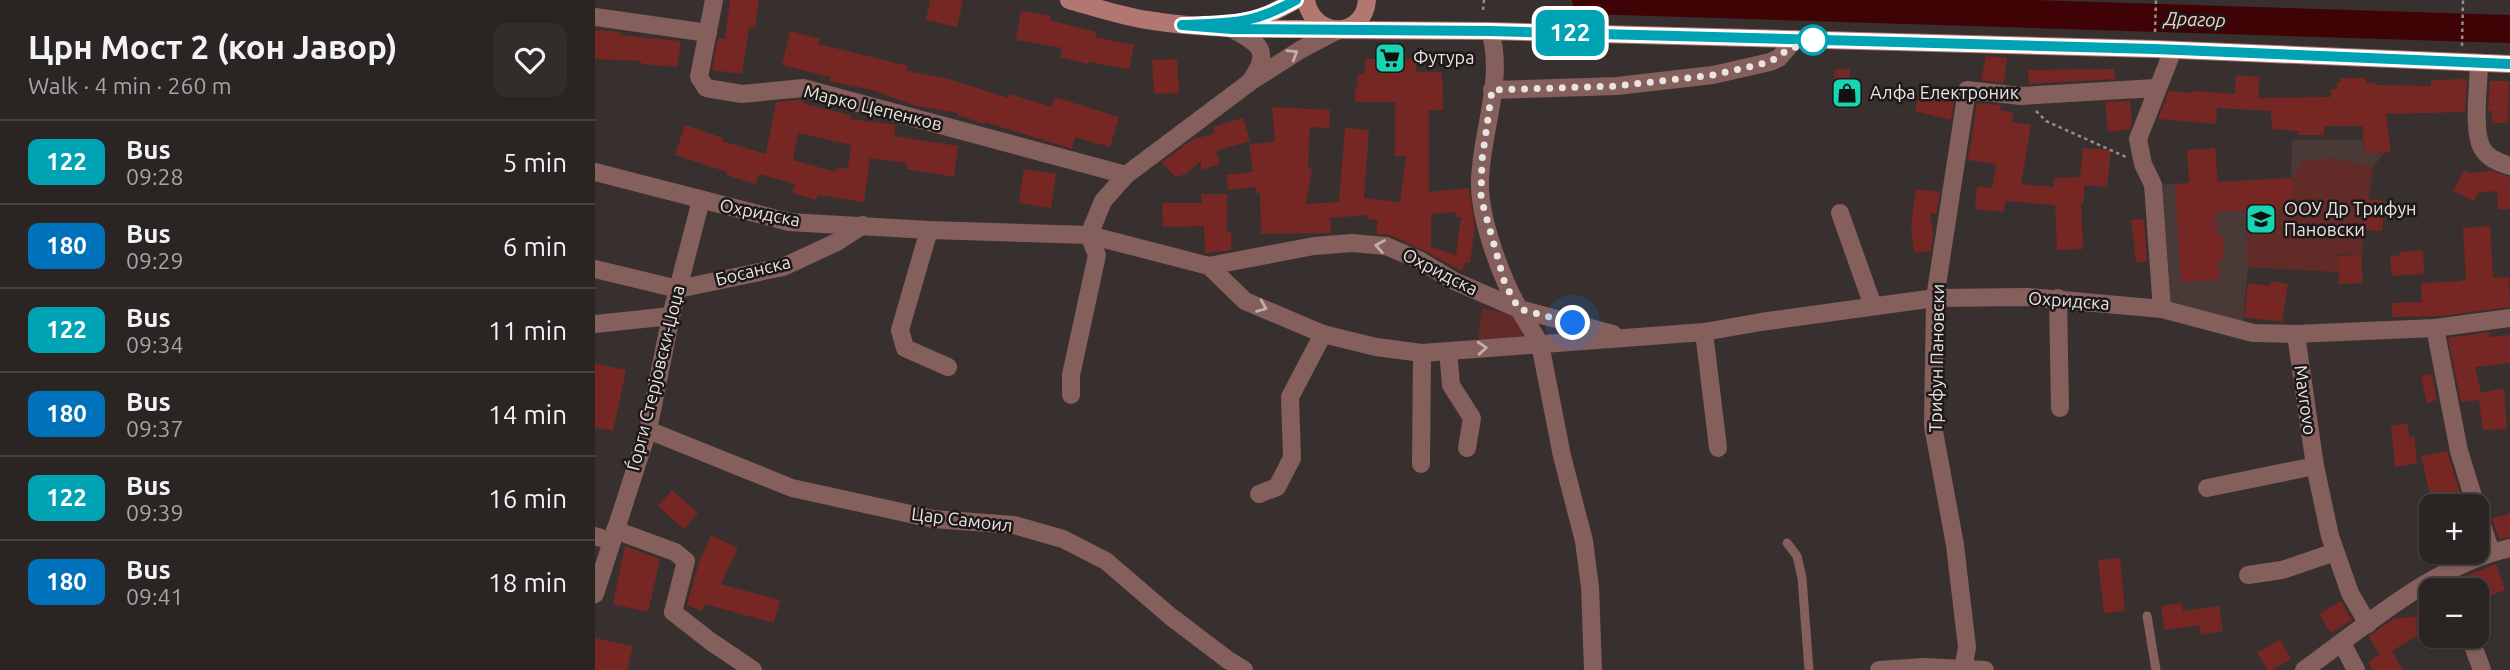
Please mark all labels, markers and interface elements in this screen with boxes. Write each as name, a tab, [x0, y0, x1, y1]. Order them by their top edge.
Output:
water label: Драгор	[2162, 7, 2226, 31]
line badge: 122	[1530, 10, 1610, 56]
text: 122	[1550, 19, 1590, 46]
button: heart	[493, 23, 567, 97]
unlabelled marker	[1798, 25, 1828, 55]
text: Црн Мост 2 (кон Јавор)	[28, 28, 397, 65]
supermarket icon: Футура	[1373, 41, 1407, 75]
place label: Футура	[1413, 47, 1474, 67]
one-way arrow	[1286, 50, 1299, 63]
text: Walk · 4 min · 260 m	[28, 73, 232, 98]
shop icon: Алфа Електроник	[1830, 76, 1864, 110]
street label: Марко Цепенков	[802, 80, 944, 134]
place label: Алфа Електроник	[1870, 82, 2019, 102]
text: Bus	[126, 135, 171, 164]
text: 122	[46, 148, 87, 175]
text: 5 min	[503, 148, 567, 177]
text: 09:28	[126, 164, 184, 189]
street label: Охридска	[718, 194, 802, 230]
place label: ООУ Др Трифун Пановски	[2284, 198, 2417, 239]
school or university icon: ООУ Др Трифун Пановски	[2244, 202, 2278, 236]
text: Bus	[126, 219, 171, 248]
text: 180	[46, 232, 87, 259]
text: 6 min	[503, 232, 567, 261]
one-way arrow	[1374, 239, 1386, 254]
street label: Охридска	[1400, 244, 1481, 299]
text: 09:29	[126, 248, 184, 273]
street label: Босанска	[713, 251, 792, 289]
street label: Ѓорги Стерјовски-Џоџа	[621, 283, 688, 472]
street label: Трифун Пановски	[1925, 283, 1947, 432]
street label: Охридска	[2028, 287, 2111, 313]
one-way arrow	[1255, 299, 1267, 313]
text: Bus	[126, 303, 171, 332]
your location	[1555, 305, 1590, 340]
text: 122	[46, 316, 87, 343]
text: 11 min	[488, 316, 567, 345]
text: 09:34	[126, 332, 184, 357]
one-way arrow	[1477, 341, 1488, 356]
street label: Mavrovo	[2291, 364, 2321, 436]
text: Bus	[126, 387, 171, 416]
text: 180	[46, 400, 87, 427]
text: 14 min	[488, 400, 567, 429]
text: 09:37	[126, 416, 184, 441]
text: Bus	[126, 471, 171, 500]
text: 122	[46, 484, 87, 511]
text: 16 min	[488, 484, 567, 513]
map controls	[2419, 494, 2489, 648]
button: +	[2419, 494, 2489, 564]
text: 09:39	[126, 500, 184, 525]
street label: Цар Самоил	[910, 503, 1014, 535]
text: Bus	[126, 555, 171, 584]
text: 180	[46, 568, 87, 595]
text: 18 min	[488, 568, 567, 597]
button: −	[2419, 578, 2489, 648]
text: 09:41	[126, 584, 184, 609]

